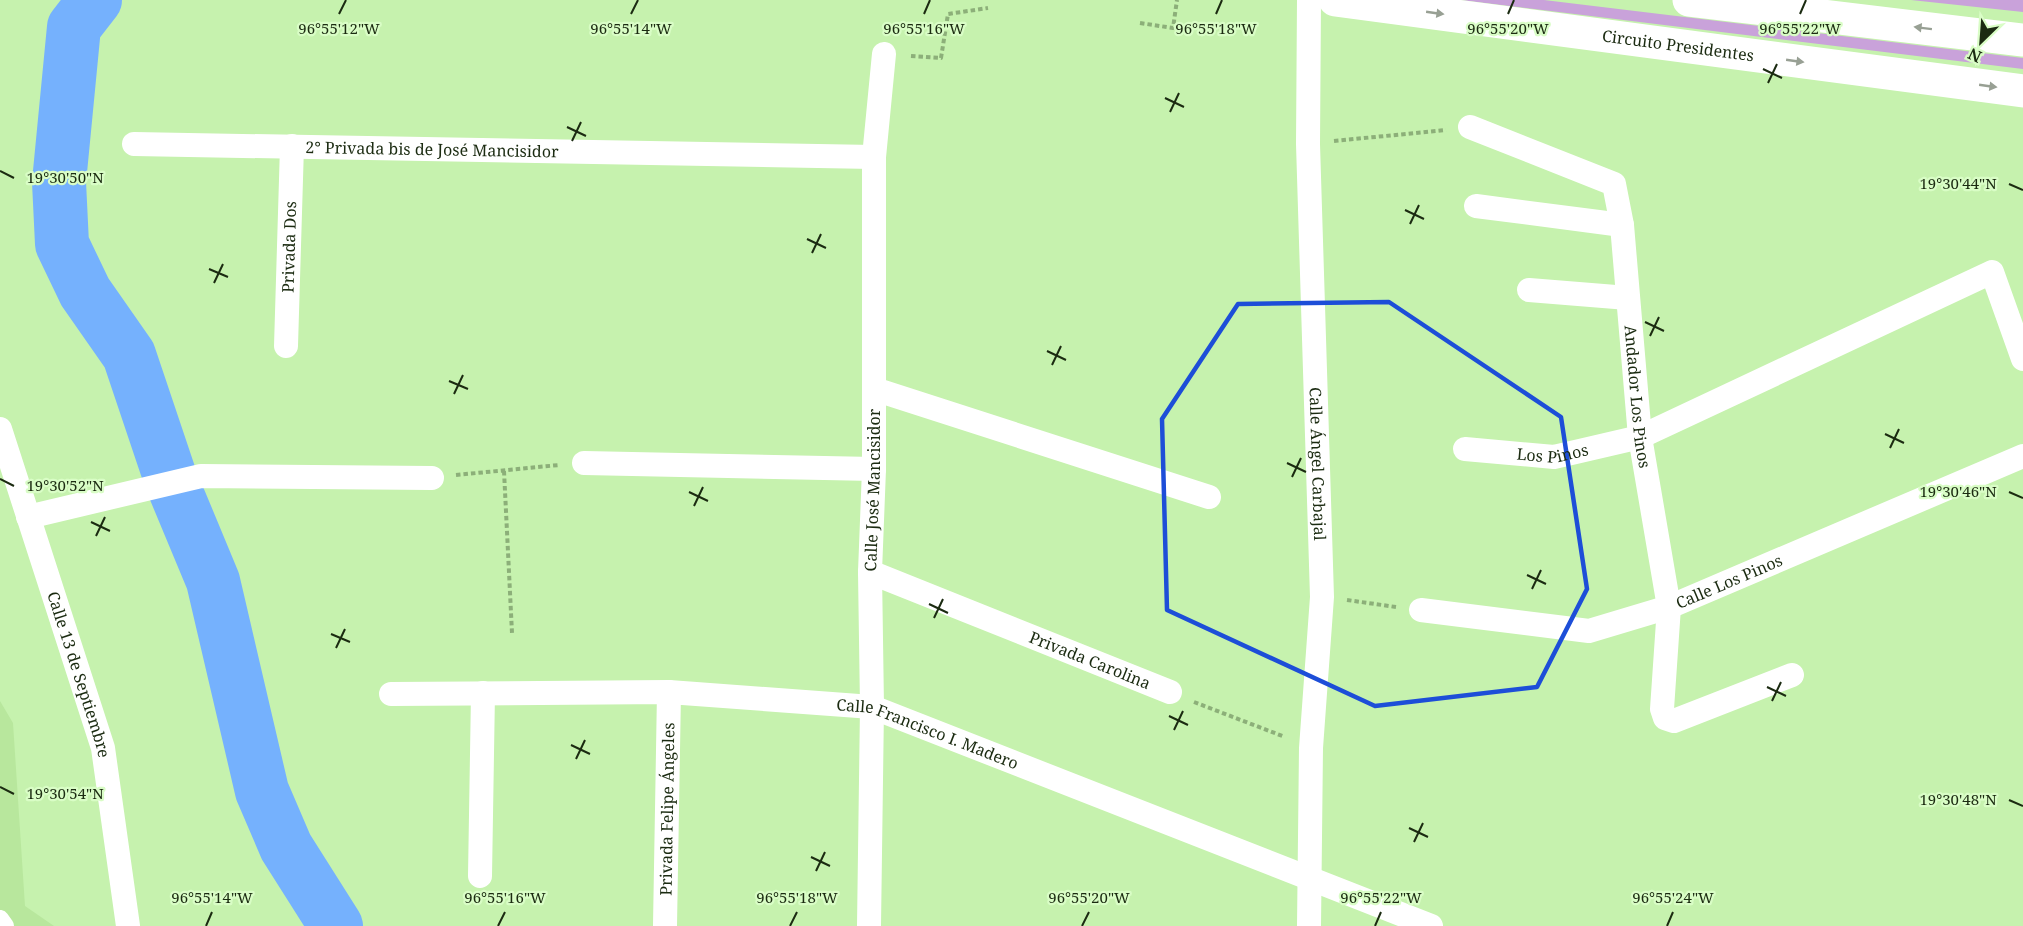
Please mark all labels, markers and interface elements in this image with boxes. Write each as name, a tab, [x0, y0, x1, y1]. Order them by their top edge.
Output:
one-way arrow	[1425, 9, 1444, 18]
north arrow	[1951, 12, 2011, 72]
text: 96°55'12"W	[298, 18, 380, 38]
text: 96°55'14"W	[590, 18, 672, 38]
text: 96°55'16"W	[883, 18, 965, 38]
text: 96°55'18"W	[1175, 18, 1257, 38]
text: 96°55'20"W	[1467, 18, 1549, 38]
text: 96°55'22"W	[1759, 18, 1841, 38]
one-way arrow	[1914, 23, 1933, 33]
street label: Circuito Presidentes	[1601, 24, 1755, 66]
text: N	[1964, 43, 1985, 68]
one-way arrow	[1785, 56, 1804, 65]
one-way arrow	[1979, 82, 1998, 91]
street label: 2° Privada bis de José Mancisidor	[305, 136, 559, 162]
text: 19°30'50"N	[26, 167, 104, 187]
text: 19°30'44"N	[1919, 173, 1997, 193]
street label: Privada Dos	[277, 201, 301, 293]
street label: Andador Los Pinos	[1620, 324, 1656, 470]
street label: Calle Ángel Carbajal	[1305, 387, 1331, 541]
street label: Calle José Mancisidor	[859, 408, 885, 572]
street label: Los Pinos	[1516, 438, 1590, 468]
text: 19°30'52"N	[26, 475, 104, 495]
text: 19°30'46"N	[1919, 481, 1997, 501]
street label: Calle Los Pinos	[1672, 549, 1786, 614]
street label: Calle 13 de Septiembre	[42, 589, 115, 759]
street label: Privada Carolina	[1026, 626, 1154, 694]
street label: Calle Francisco I. Madero	[836, 693, 1022, 774]
street label: Privada Felipe Ángeles	[655, 722, 679, 896]
text: 19°30'54"N	[26, 783, 104, 803]
text: 19°30'48"N	[1919, 789, 1997, 809]
text: 96°55'14"W	[171, 887, 253, 907]
text: 96°55'16"W	[464, 887, 546, 907]
text: 96°55'18"W	[756, 887, 838, 907]
text: 96°55'20"W	[1048, 887, 1130, 907]
text: 96°55'22"W	[1340, 887, 1422, 907]
text: 96°55'24"W	[1632, 887, 1714, 907]

